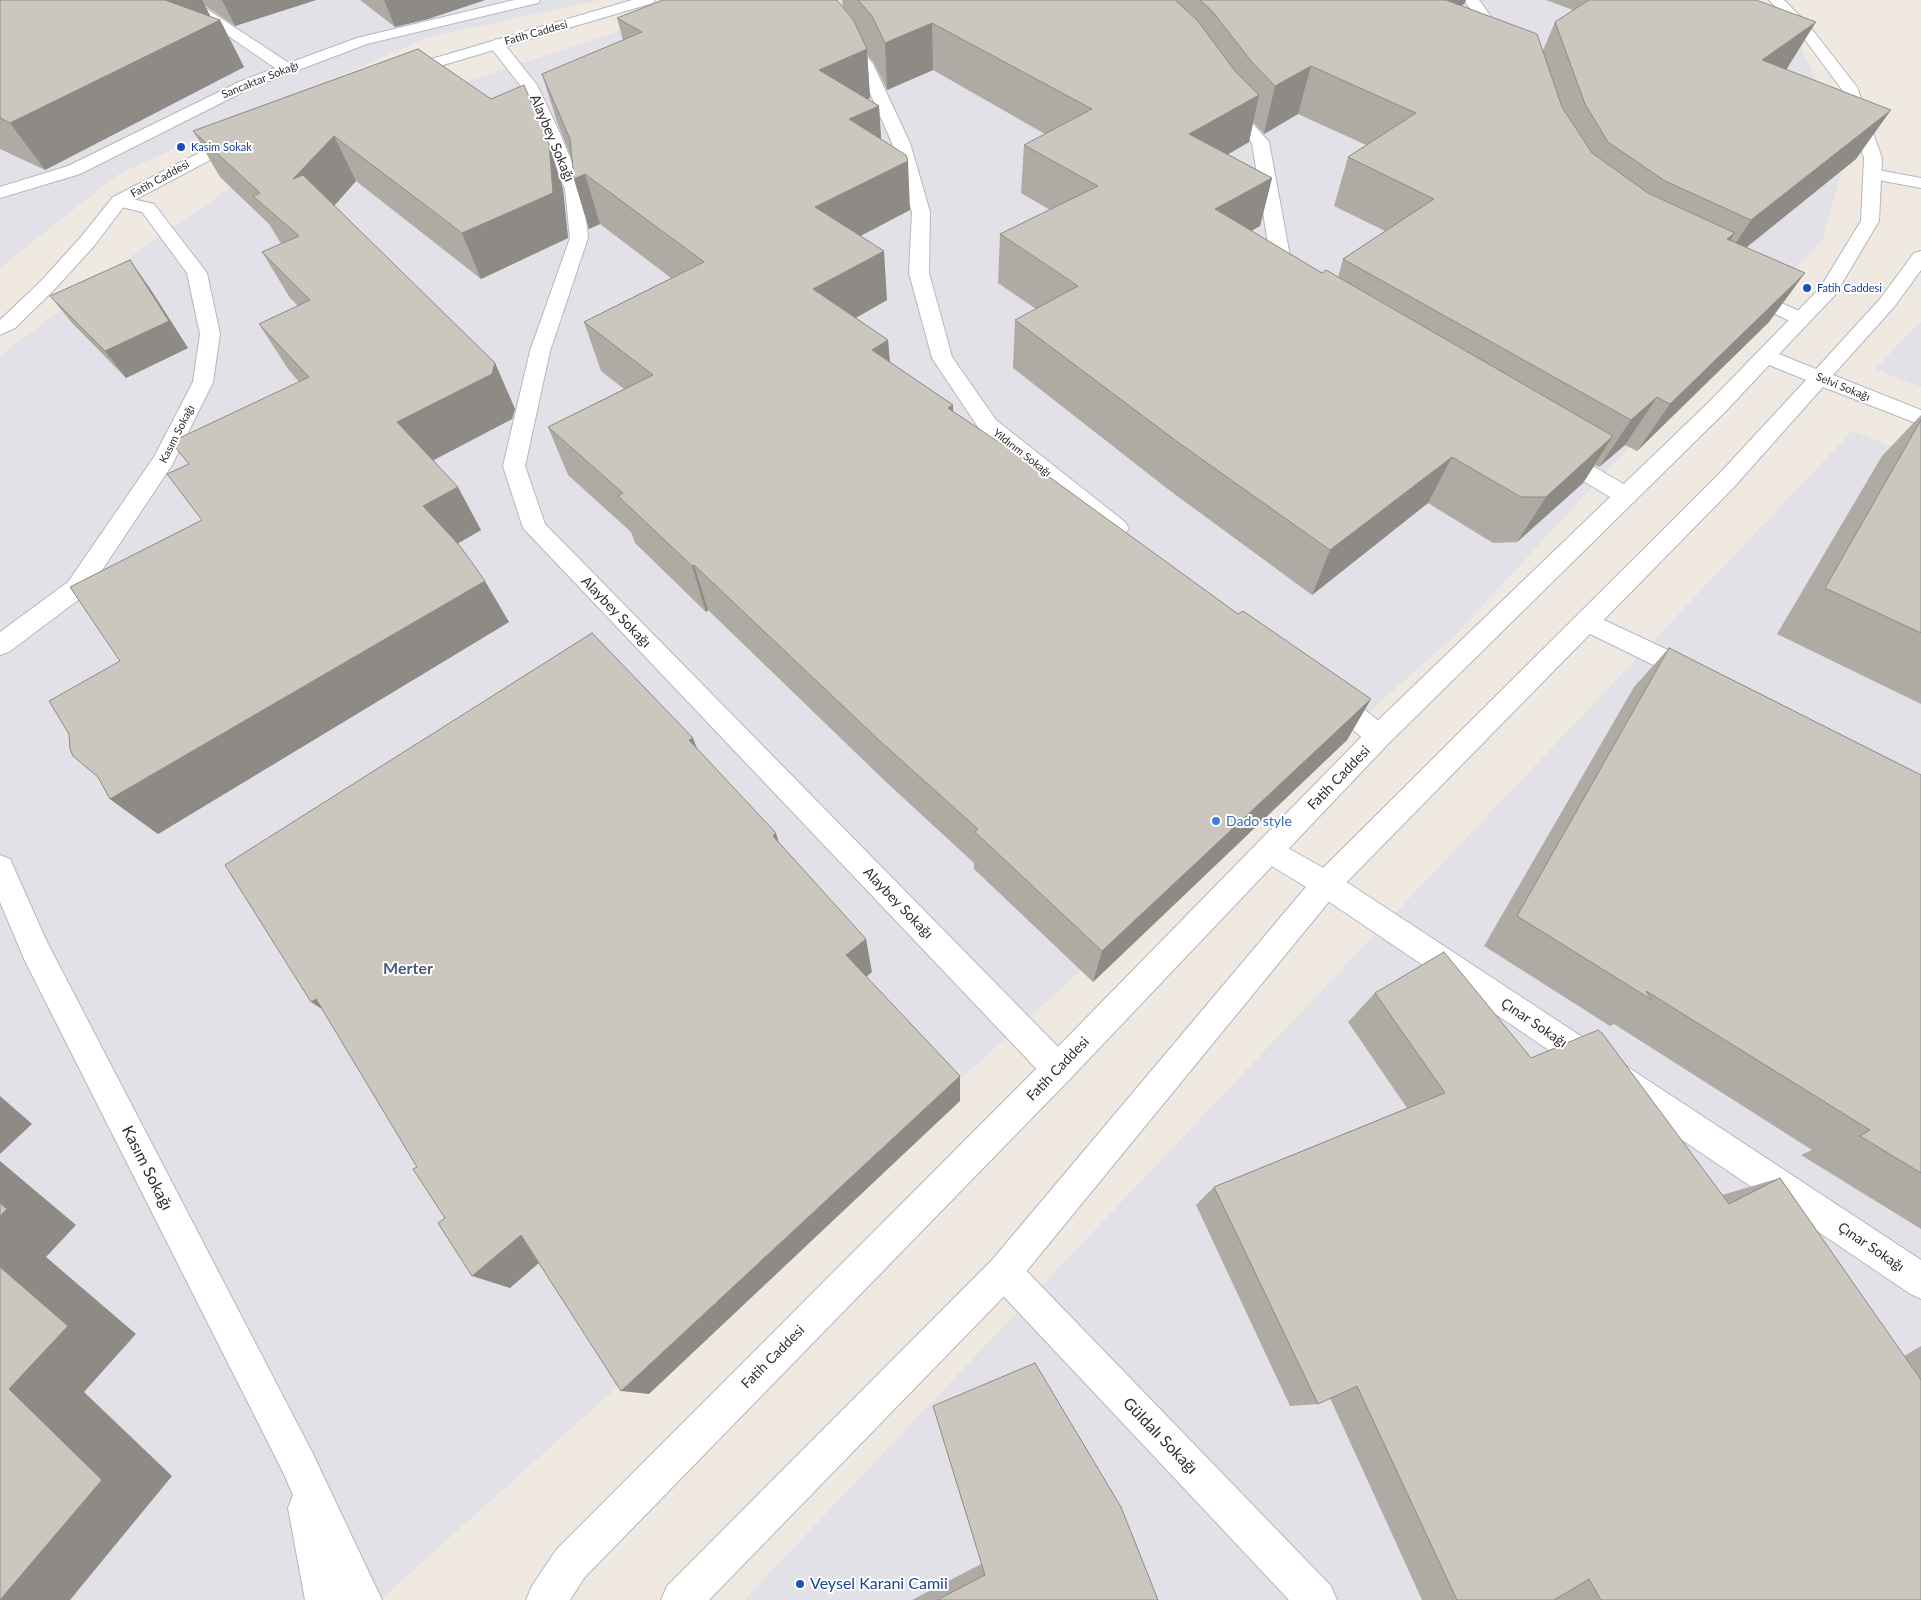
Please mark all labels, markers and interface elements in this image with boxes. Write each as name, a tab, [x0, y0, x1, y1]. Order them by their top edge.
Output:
street label: Fatih Caddesi	[503, 18, 569, 48]
street label: Sancaktar Sokağı	[220, 59, 300, 101]
street label: Alaybey Sokağı	[526, 92, 578, 184]
place label: Kasim Sokak	[191, 140, 252, 154]
marker: Kasim Sokak	[175, 141, 187, 153]
street label: Fatih Caddesi	[128, 157, 192, 201]
place label: Fatih Caddesi	[1817, 281, 1882, 295]
marker: Fatih Caddesi	[1801, 282, 1813, 294]
street label: Selvi Sokağı	[1814, 370, 1872, 404]
street label: Kasım Sokağı	[157, 403, 197, 465]
street label: Yıldırım Sokağı	[990, 426, 1054, 480]
street label: Alaybey Sokağı	[578, 573, 654, 651]
street label: Fatih Caddesi	[1304, 742, 1374, 814]
place label: Dado style	[1226, 813, 1292, 829]
marker: Dado style	[1210, 815, 1222, 827]
street label: Alaybey Sokağı	[860, 864, 936, 942]
district label: Merter	[383, 959, 433, 979]
street label: Çınar Sokağı	[1498, 995, 1570, 1051]
street label: Fatih Caddesi	[1023, 1033, 1093, 1105]
street label: Kasım Sokağı	[117, 1122, 177, 1214]
street label: Çınar Sokağı	[1835, 1219, 1907, 1275]
street label: Fatih Caddesi	[738, 1322, 808, 1392]
street label: Güldalı Sokağı	[1119, 1394, 1201, 1478]
place label: Veysel Karani Camii	[810, 1574, 948, 1594]
marker: Veysel Karani Camii	[794, 1578, 806, 1590]

